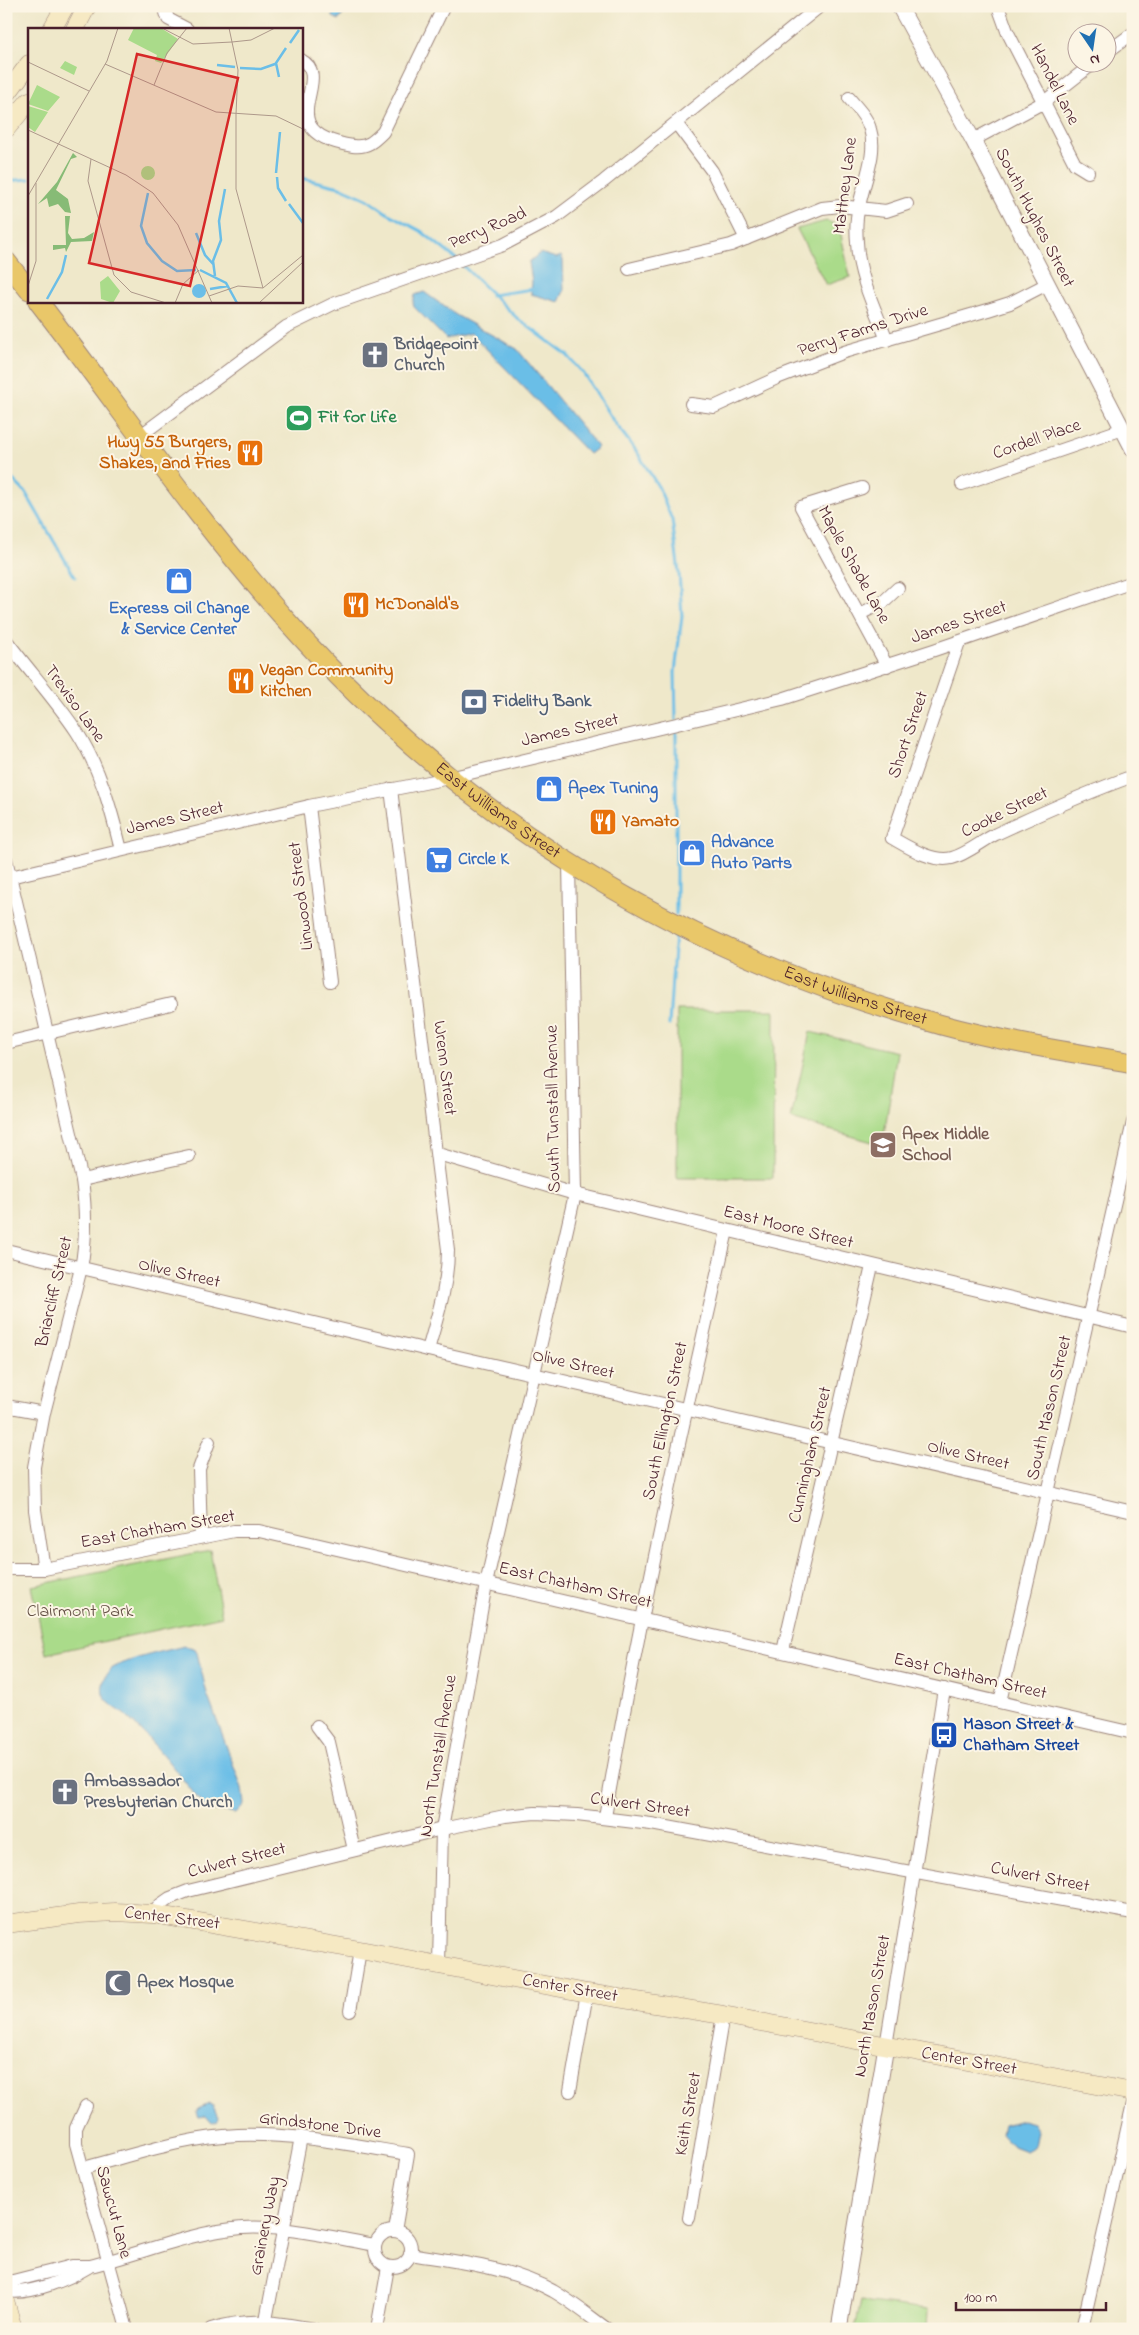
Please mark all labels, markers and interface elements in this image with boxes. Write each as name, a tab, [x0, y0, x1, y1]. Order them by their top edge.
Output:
north arrow	[1066, 22, 1116, 72]
inset map	[28, 28, 302, 302]
street label: Handel Lane	[1022, 40, 1086, 131]
text: N	[1088, 48, 1102, 70]
street label: Mattney Lane	[827, 135, 865, 236]
street label: South Hughes Street	[987, 143, 1081, 293]
street label: Perry Road	[445, 201, 531, 257]
street label: Perry Farms Drive	[795, 297, 932, 364]
place label: Bridgepoint Church	[393, 332, 479, 379]
church icon: Bridgepoint Church	[360, 340, 390, 370]
sports icon: Fit for Life	[284, 403, 314, 433]
place label: Fit for Life	[317, 405, 397, 431]
street label: Cordell Place	[989, 412, 1085, 467]
place label: Hwy 55 Burgers, Shakes, and Fries	[99, 430, 231, 477]
restaurant icon: Hwy 55 Burgers, Shakes, and Fries	[235, 438, 265, 468]
street label: Maple Shade Lane	[810, 501, 897, 630]
shop icon: Express Oil Change & Service Center	[164, 566, 194, 596]
restaurant icon: McDonald's	[341, 590, 371, 620]
place label: McDonald's	[375, 592, 459, 618]
street label: James Street	[908, 595, 1010, 651]
place label: Express Oil Change & Service Center	[108, 596, 250, 643]
place label: Vegan Community Kitchen	[259, 658, 393, 705]
street label: Treviso Lane	[37, 660, 112, 749]
restaurant icon: Vegan Community Kitchen	[226, 666, 256, 696]
bank icon: Fidelity Bank	[459, 687, 489, 717]
street label: Short Street	[882, 688, 936, 782]
place label: Fidelity Bank	[492, 689, 593, 716]
street label: James Street	[519, 707, 621, 755]
street label: East Williams Street	[429, 756, 565, 866]
shop icon: Apex Tuning	[534, 774, 564, 804]
place label: Apex Tuning	[568, 776, 658, 803]
street label: Cooke Street	[957, 781, 1053, 845]
street label: James Street	[124, 795, 226, 843]
restaurant icon: Yamato	[588, 807, 618, 837]
place label: Yamato	[621, 809, 679, 835]
place label: Advance Auto Parts	[711, 830, 792, 877]
shop icon: Advance Auto Parts	[677, 838, 707, 868]
street label: Linwood Street	[282, 840, 322, 952]
supermarket icon: Circle K	[424, 845, 454, 875]
place label: Circle K	[458, 847, 510, 873]
street label: East Williams Street	[779, 960, 930, 1033]
street label: Wrenn Street	[425, 1019, 463, 1117]
street label: South Tunstall Avenue	[540, 1024, 568, 1193]
place label: Apex Middle School	[902, 1122, 990, 1169]
school or university icon: Apex Middle School	[868, 1130, 898, 1160]
street label: East Moore Street	[720, 1199, 856, 1257]
street label: Briarcliff Street	[29, 1234, 80, 1351]
street label: Olive Street	[135, 1252, 223, 1296]
street label: South Mason Street	[1021, 1333, 1079, 1483]
street label: South Ellington Street	[636, 1339, 696, 1503]
street label: Olive Street	[529, 1343, 617, 1387]
street label: Cunningham Street	[783, 1384, 840, 1526]
street label: Olive Street	[924, 1434, 1012, 1478]
street label: East Chatham Street	[79, 1504, 237, 1556]
street label: East Chatham Street	[496, 1556, 654, 1616]
park label: Clairmont Park	[27, 1599, 133, 1625]
street label: East Chatham Street	[891, 1647, 1049, 1707]
street label: North Tunstall Avenue	[413, 1672, 465, 1839]
place label: Mason Street & Chatham Street	[963, 1712, 1080, 1759]
bus stop icon: Mason Street & Chatham Street	[929, 1720, 959, 1750]
place label: Ambassador Presbyterian Church	[84, 1769, 233, 1817]
church icon: Ambassador Presbyterian Church	[50, 1777, 80, 1807]
street label: Culvert Street	[589, 1786, 691, 1826]
street label: Culvert Street	[185, 1836, 289, 1886]
street label: Culvert Street	[988, 1856, 1092, 1900]
street label: Center Street	[123, 1900, 221, 1938]
street label: North Mason Street	[848, 1933, 898, 2079]
mosque icon: Apex Mosque	[103, 1968, 133, 1998]
street label: Center Street	[520, 1968, 620, 2010]
place label: Apex Mosque	[137, 1970, 235, 1996]
street label: Center Street	[919, 2041, 1019, 2083]
street label: Keith Street	[669, 2070, 709, 2158]
street label: Grindstone Drive	[258, 2106, 383, 2146]
street label: Sawcut Lane	[88, 2163, 138, 2262]
street label: Grainery Way	[244, 2174, 288, 2278]
scale bar	[956, 2280, 1106, 2312]
text: 100 m	[964, 2287, 997, 2309]

